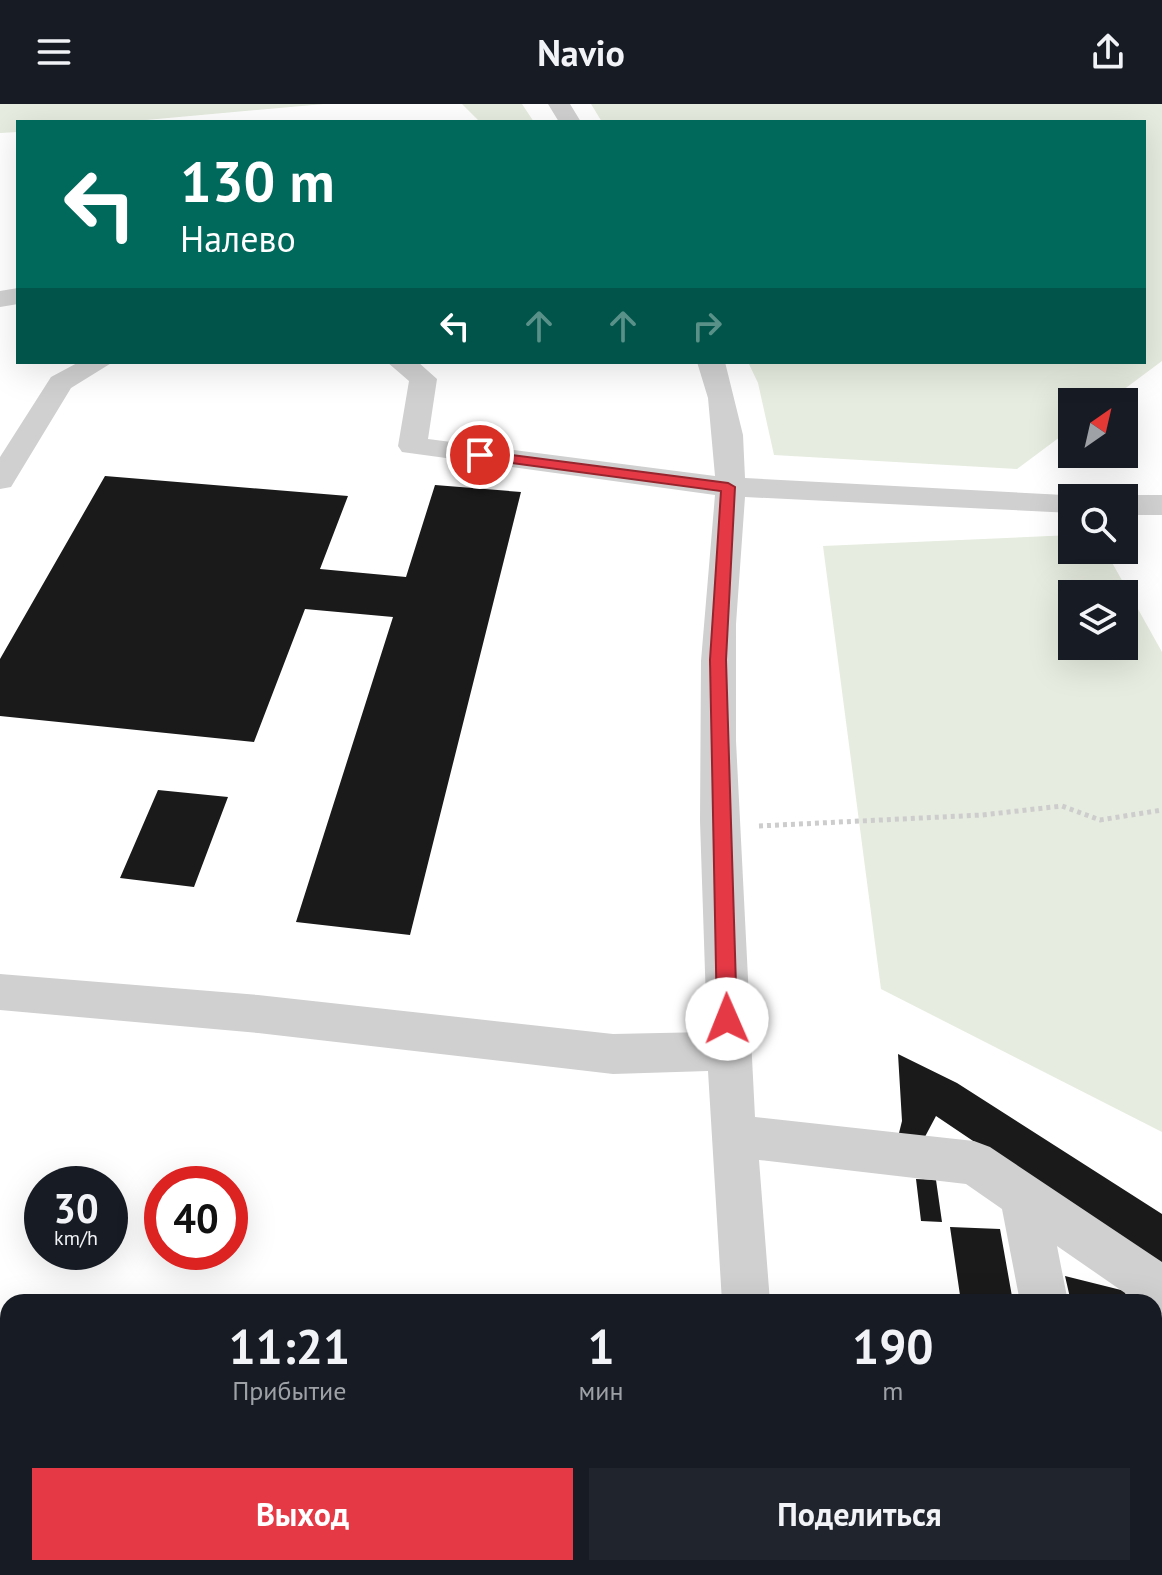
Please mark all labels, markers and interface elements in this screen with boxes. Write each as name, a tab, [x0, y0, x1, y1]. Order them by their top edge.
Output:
text: Navio	[537, 29, 625, 76]
icon: menu	[32, 30, 76, 74]
icon: share	[1086, 30, 1130, 74]
text: 130 m	[180, 145, 335, 217]
icon: left	[48, 152, 152, 256]
text: Налево	[180, 215, 296, 262]
icon: left	[433, 304, 477, 348]
icon: ahead	[517, 304, 561, 348]
icon: ahead	[601, 304, 645, 348]
icon: right	[685, 304, 729, 348]
north arrow	[1058, 388, 1138, 468]
map controls	[1058, 388, 1138, 660]
pin	[446, 421, 514, 489]
icon: arrive	[458, 433, 502, 477]
button: search	[1058, 484, 1138, 564]
button: layers	[1058, 580, 1138, 660]
position arrow	[685, 977, 769, 1061]
speed limit sign: 40	[144, 1166, 248, 1270]
text: 30	[53, 1182, 99, 1234]
text: km/h	[54, 1225, 98, 1251]
text: 11:21	[228, 1315, 350, 1377]
text: 1	[587, 1315, 615, 1377]
text: 190	[852, 1315, 934, 1377]
text: Прибытие	[232, 1374, 346, 1407]
text: мин	[579, 1374, 624, 1407]
text: m	[882, 1374, 903, 1407]
button: Выход	[32, 1468, 573, 1560]
button: Поделиться	[589, 1468, 1130, 1560]

